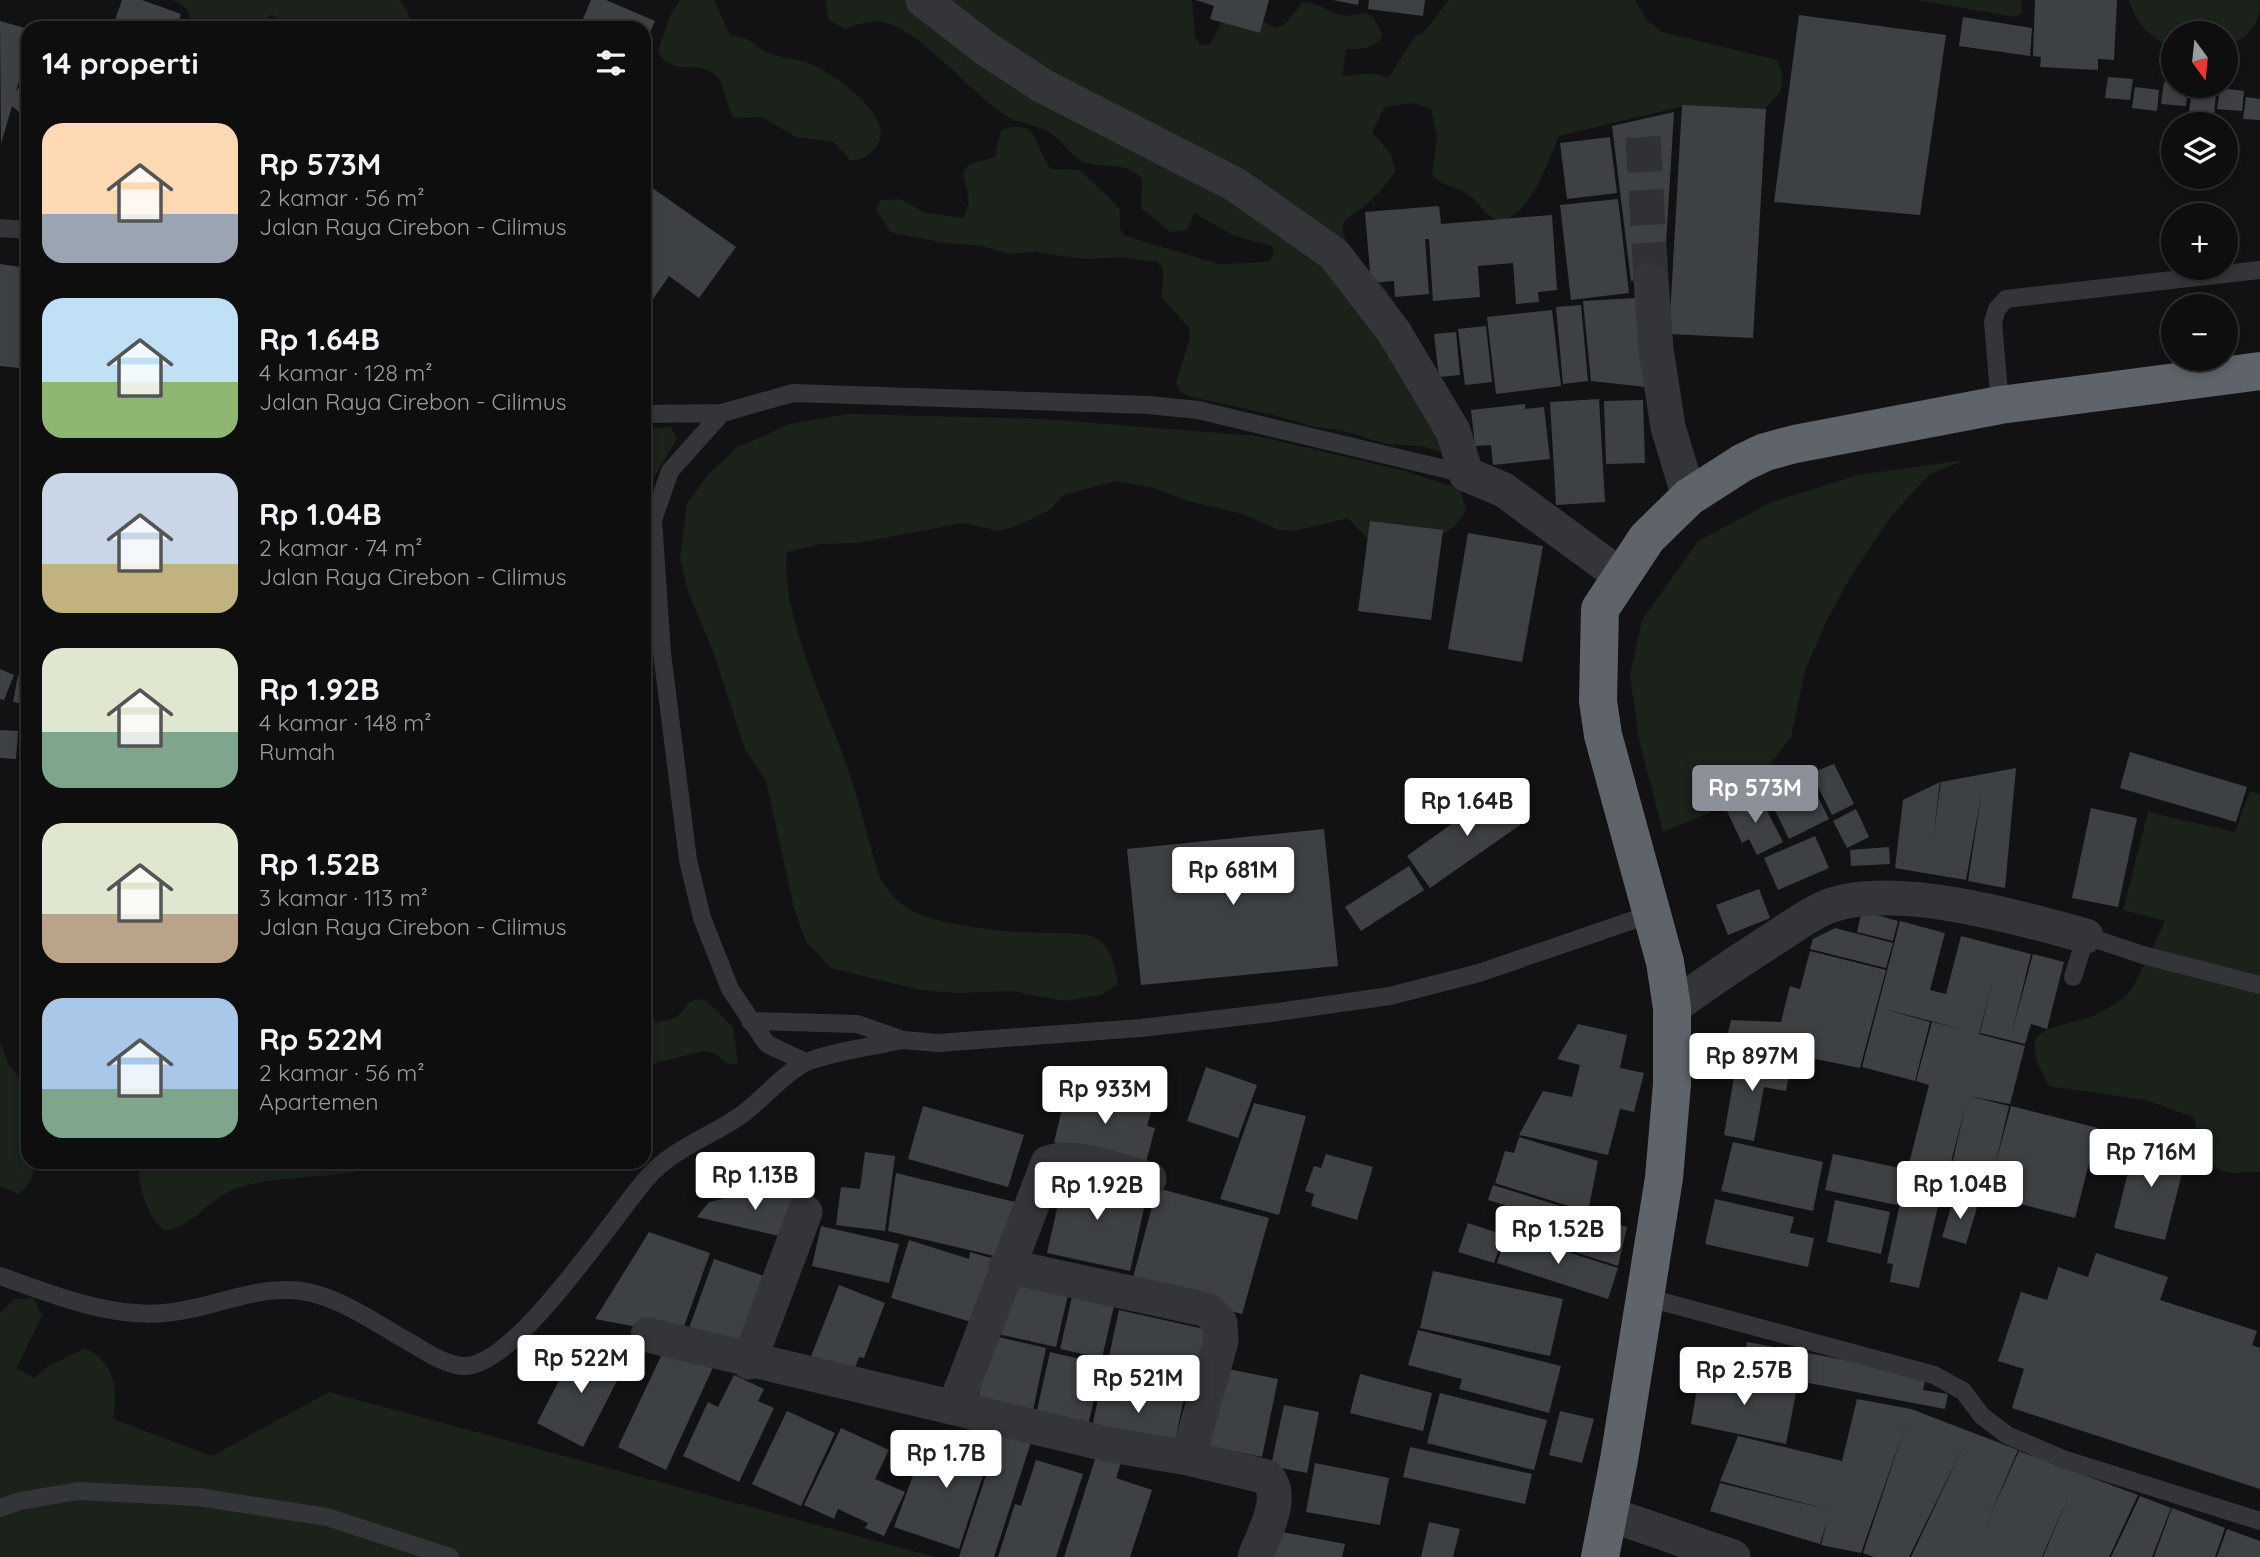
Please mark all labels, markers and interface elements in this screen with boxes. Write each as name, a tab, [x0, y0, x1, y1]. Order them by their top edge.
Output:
north arrow	[2161, 21, 2238, 98]
map controls	[2161, 21, 2238, 371]
text: 14 properti	[42, 44, 199, 82]
icon: filters	[592, 44, 630, 82]
button: layers	[2161, 112, 2238, 189]
text: Rp 573M	[259, 145, 381, 183]
icon: home	[98, 151, 182, 235]
text: 2 kamar · 56 m²	[259, 183, 424, 212]
button: +	[2161, 203, 2238, 280]
text: Jalan Raya Cirebon - Cilimus	[259, 212, 567, 241]
button: −	[2161, 294, 2238, 371]
text: Rp 1.64B	[259, 320, 380, 358]
icon: home	[98, 326, 182, 410]
text: 4 kamar · 128 m²	[259, 358, 433, 387]
text: Jalan Raya Cirebon - Cilimus	[259, 387, 567, 416]
text: Rp 1.04B	[259, 495, 382, 533]
icon: home	[98, 501, 182, 585]
text: 2 kamar · 74 m²	[259, 533, 423, 562]
text: Jalan Raya Cirebon - Cilimus	[259, 562, 567, 591]
text: Rp 1.92B	[259, 670, 380, 708]
icon: home	[98, 676, 182, 760]
text: 4 kamar · 148 m²	[259, 708, 432, 737]
text: Rumah	[259, 737, 335, 766]
pin: Rp 573M	[1690, 766, 1820, 825]
text: Rp 573M	[1708, 773, 1802, 802]
pin: Rp 1.64B	[1395, 778, 1539, 838]
text: Rp 1.64B	[1421, 786, 1513, 815]
text: Rp 1.52B	[259, 845, 380, 883]
pin: Rp 681M	[1168, 848, 1298, 907]
icon: home	[98, 851, 182, 935]
text: Rp 681M	[1188, 855, 1278, 884]
text: 3 kamar · 113 m²	[259, 883, 428, 912]
text: Jalan Raya Cirebon - Cilimus	[259, 912, 567, 941]
text: Rp 522M	[259, 1020, 383, 1058]
icon: home	[98, 1026, 182, 1110]
pin: Rp 897M	[1687, 1034, 1817, 1093]
text: Rp 897M	[1705, 1041, 1799, 1070]
text: 2 kamar · 56 m²	[259, 1058, 424, 1087]
pin: Rp 933M	[1040, 1066, 1170, 1126]
text: Rp 933M	[1058, 1074, 1152, 1103]
text: Apartemen	[259, 1087, 379, 1116]
pin: Rp 716M	[2086, 1130, 2216, 1189]
text: Rp 716M	[2106, 1137, 2196, 1166]
pin: Rp 1.13B	[683, 1152, 827, 1212]
text: Rp 1.13B	[712, 1160, 798, 1189]
pin: Rp 1.92B	[1025, 1162, 1169, 1222]
pin: Rp 1.04B	[1888, 1162, 2032, 1221]
text: Rp 1.04B	[1913, 1169, 2007, 1198]
text: Rp 1.92B	[1051, 1170, 1143, 1199]
pin: Rp 1.52B	[1486, 1206, 1630, 1266]
text: Rp 1.52B	[1512, 1214, 1604, 1243]
pin: Rp 522M	[516, 1336, 646, 1395]
text: Rp 522M	[534, 1343, 628, 1372]
pin: Rp 2.57B	[1672, 1348, 1816, 1407]
text: Rp 2.57B	[1696, 1355, 1792, 1384]
pin: Rp 521M	[1073, 1356, 1203, 1415]
text: Rp 521M	[1093, 1363, 1183, 1392]
pin: Rp 1.7B	[881, 1430, 1011, 1490]
text: Rp 1.7B	[906, 1438, 986, 1467]

